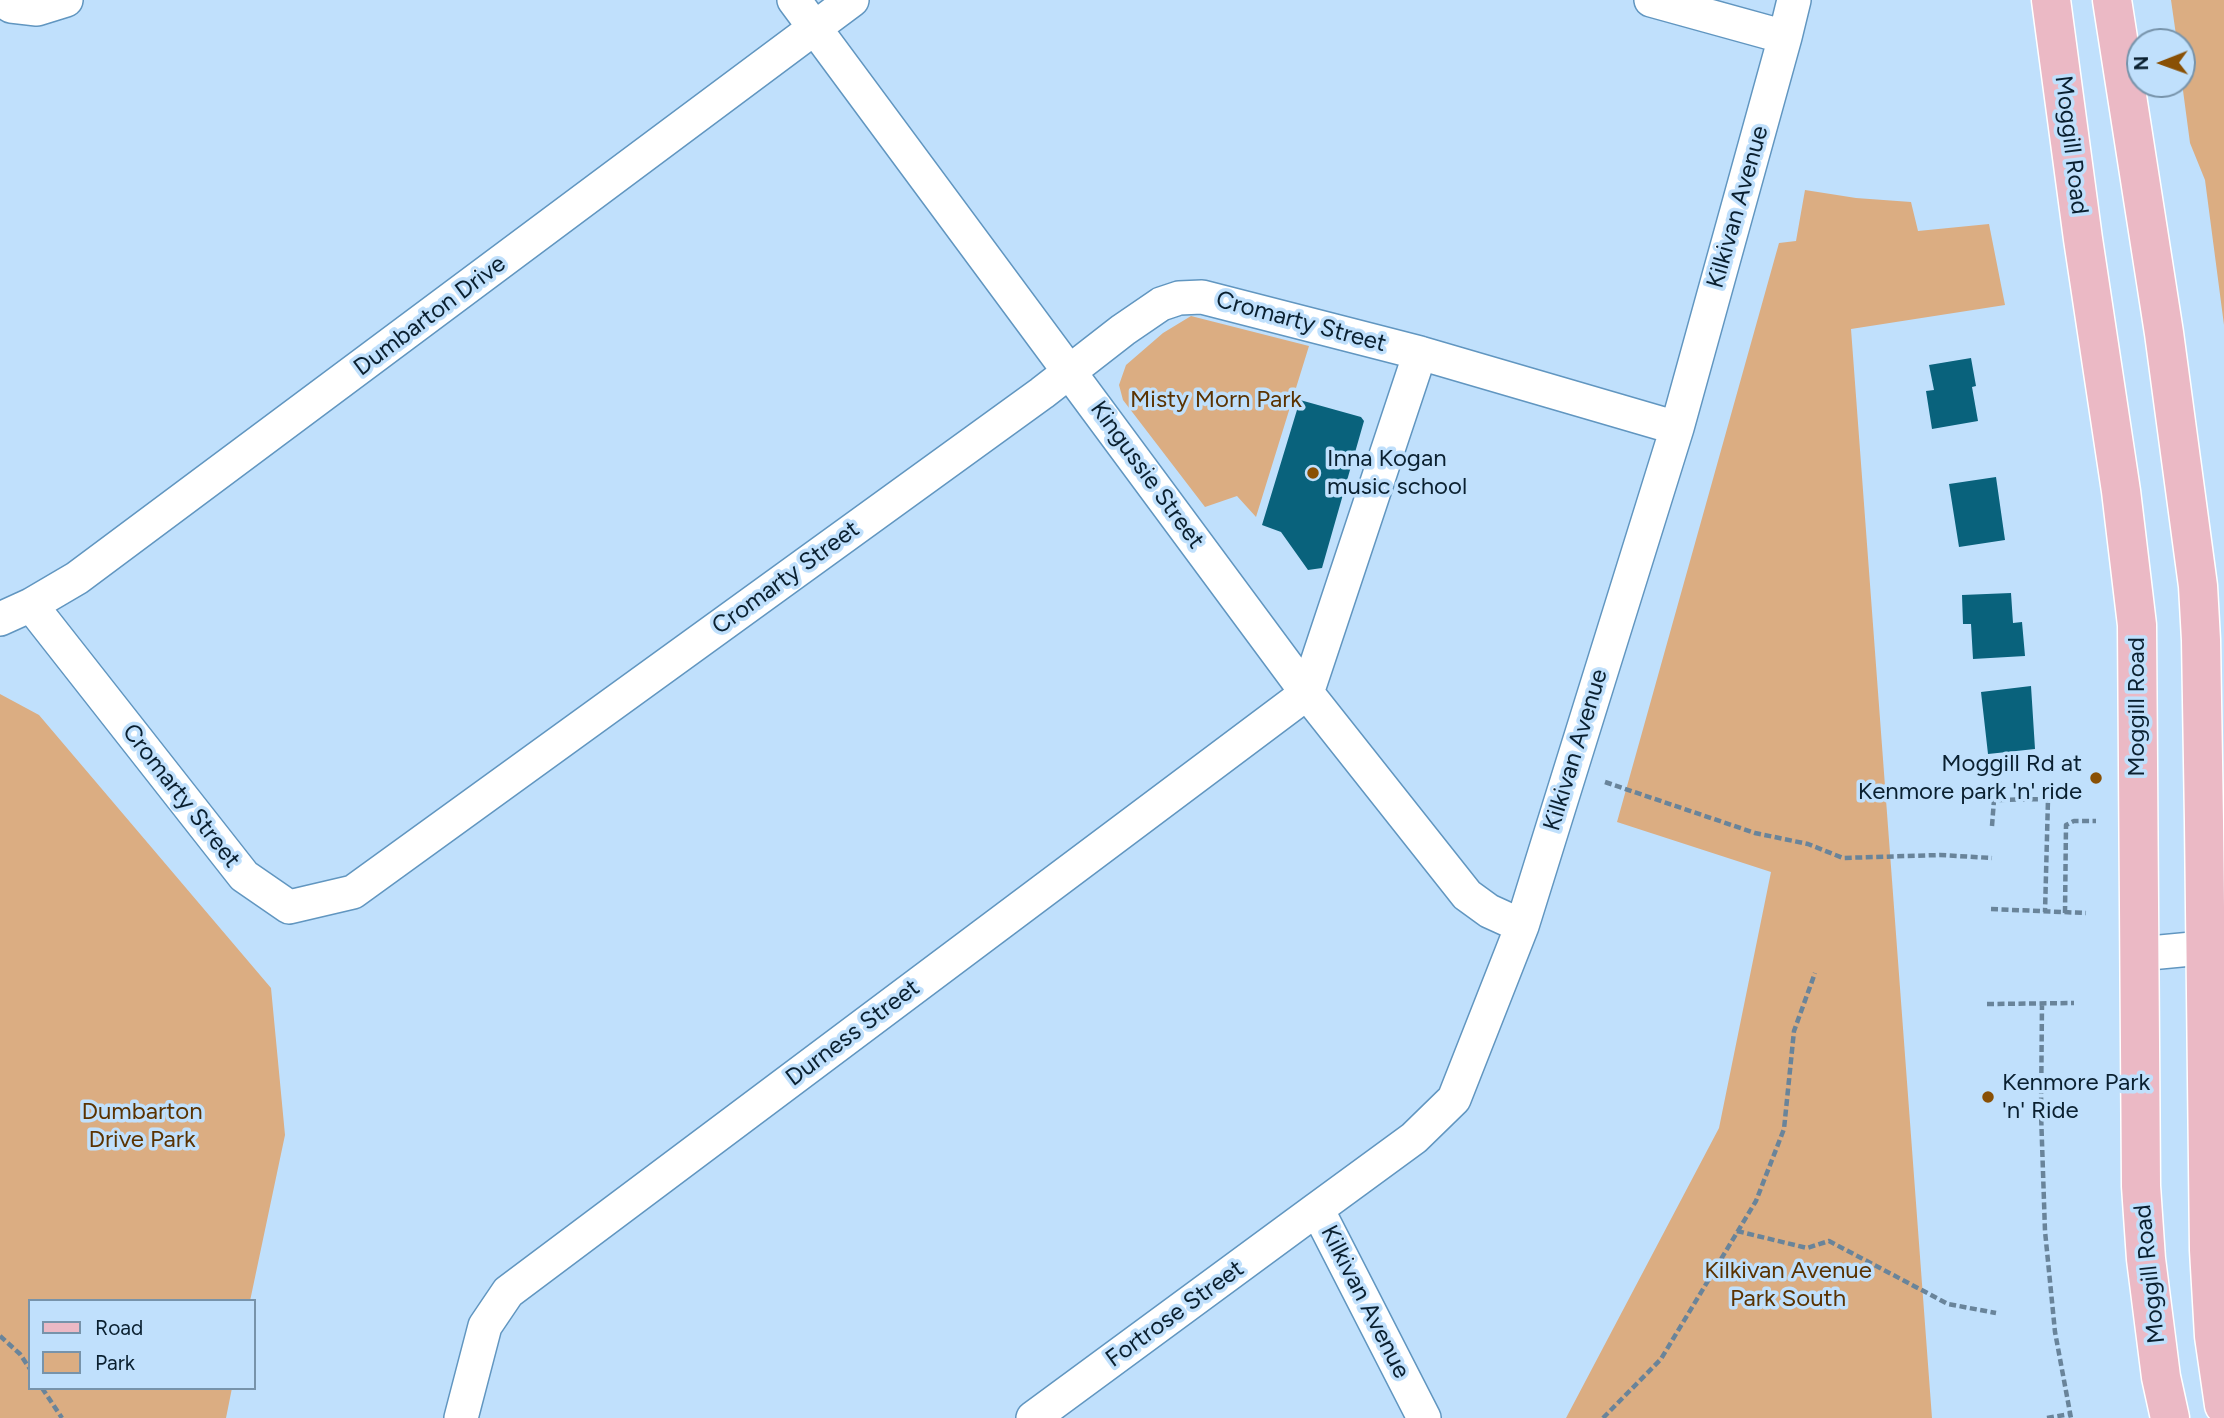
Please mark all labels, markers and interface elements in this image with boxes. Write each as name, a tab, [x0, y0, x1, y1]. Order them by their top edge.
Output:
north arrow	[2126, 28, 2196, 98]
text: N	[2130, 56, 2153, 71]
street label: Moggill Road	[2048, 74, 2094, 216]
street label: Kilkivan Avenue	[1701, 122, 1775, 292]
street label: Dumbarton Drive	[348, 250, 512, 382]
street label: Cromarty Street	[1213, 285, 1389, 359]
park label: Misty Morn Park	[1130, 386, 1302, 414]
street label: Kingussie Street	[1084, 396, 1210, 554]
place label: Inna Kogan music school	[1327, 445, 1467, 501]
marker: Inna Kogan music school	[1305, 465, 1321, 481]
street label: Cromarty Street	[707, 515, 865, 641]
street label: Moggill Road	[2123, 637, 2151, 777]
street label: Kilkivan Avenue	[1538, 666, 1614, 834]
street label: Cromarty Street	[116, 718, 246, 874]
place label: Moggill Rd at Kenmore park 'n' ride	[1858, 750, 2082, 806]
marker: Moggill Rd at Kenmore park 'n' ride	[2088, 770, 2104, 786]
street label: Durness Street	[780, 973, 926, 1093]
place label: Kenmore Park 'n' Ride	[2002, 1069, 2150, 1125]
marker: Kenmore Park 'n' Ride	[1980, 1089, 1996, 1105]
park label: Dumbarton Drive Park	[81, 1098, 203, 1154]
street label: Moggill Road	[2128, 1203, 2172, 1345]
street label: Kilkivan Avenue	[1314, 1221, 1416, 1383]
street label: Fortrose Street	[1100, 1254, 1250, 1374]
park label: Kilkivan Avenue Park South	[1704, 1257, 1872, 1313]
legend	[28, 1299, 256, 1390]
text: Road	[95, 1315, 143, 1340]
text: Park	[95, 1350, 135, 1375]

